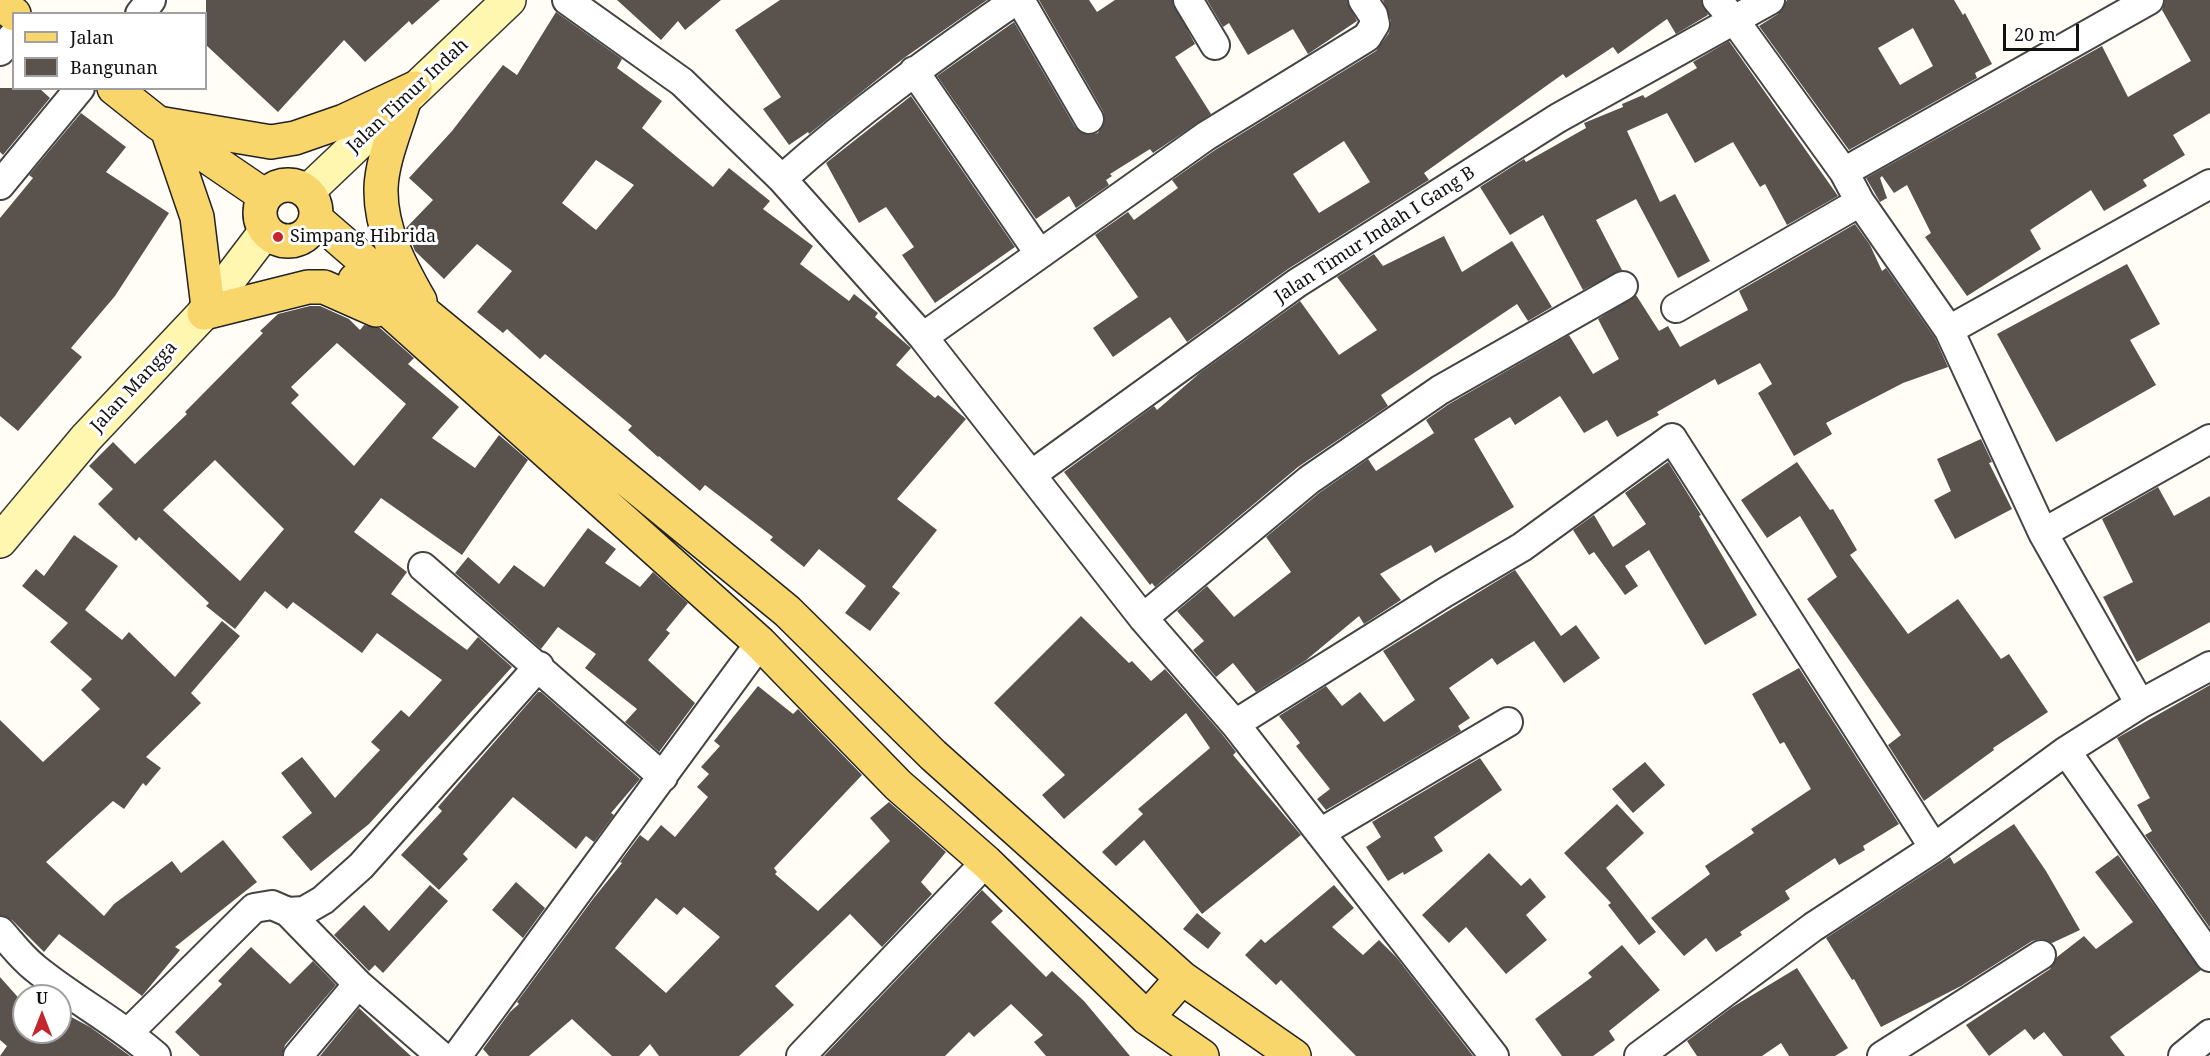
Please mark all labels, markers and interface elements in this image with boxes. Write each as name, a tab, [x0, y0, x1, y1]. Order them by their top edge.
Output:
legend	[12, 12, 207, 90]
scale bar	[2006, 12, 2082, 50]
text: 20 m	[2014, 22, 2056, 46]
text: Jalan	[70, 25, 114, 49]
street label: Jalan Timur Indah	[343, 34, 473, 158]
text: Bangunan	[70, 55, 158, 79]
street label: Jalan Timur Indah I Gang B	[1271, 162, 1479, 308]
place label: Simpang Hibrida	[290, 226, 436, 248]
marker: Simpang Hibrida	[271, 230, 285, 244]
street label: Jalan Mangga	[86, 337, 182, 437]
north arrow	[12, 984, 72, 1044]
text: U	[36, 987, 48, 1009]

